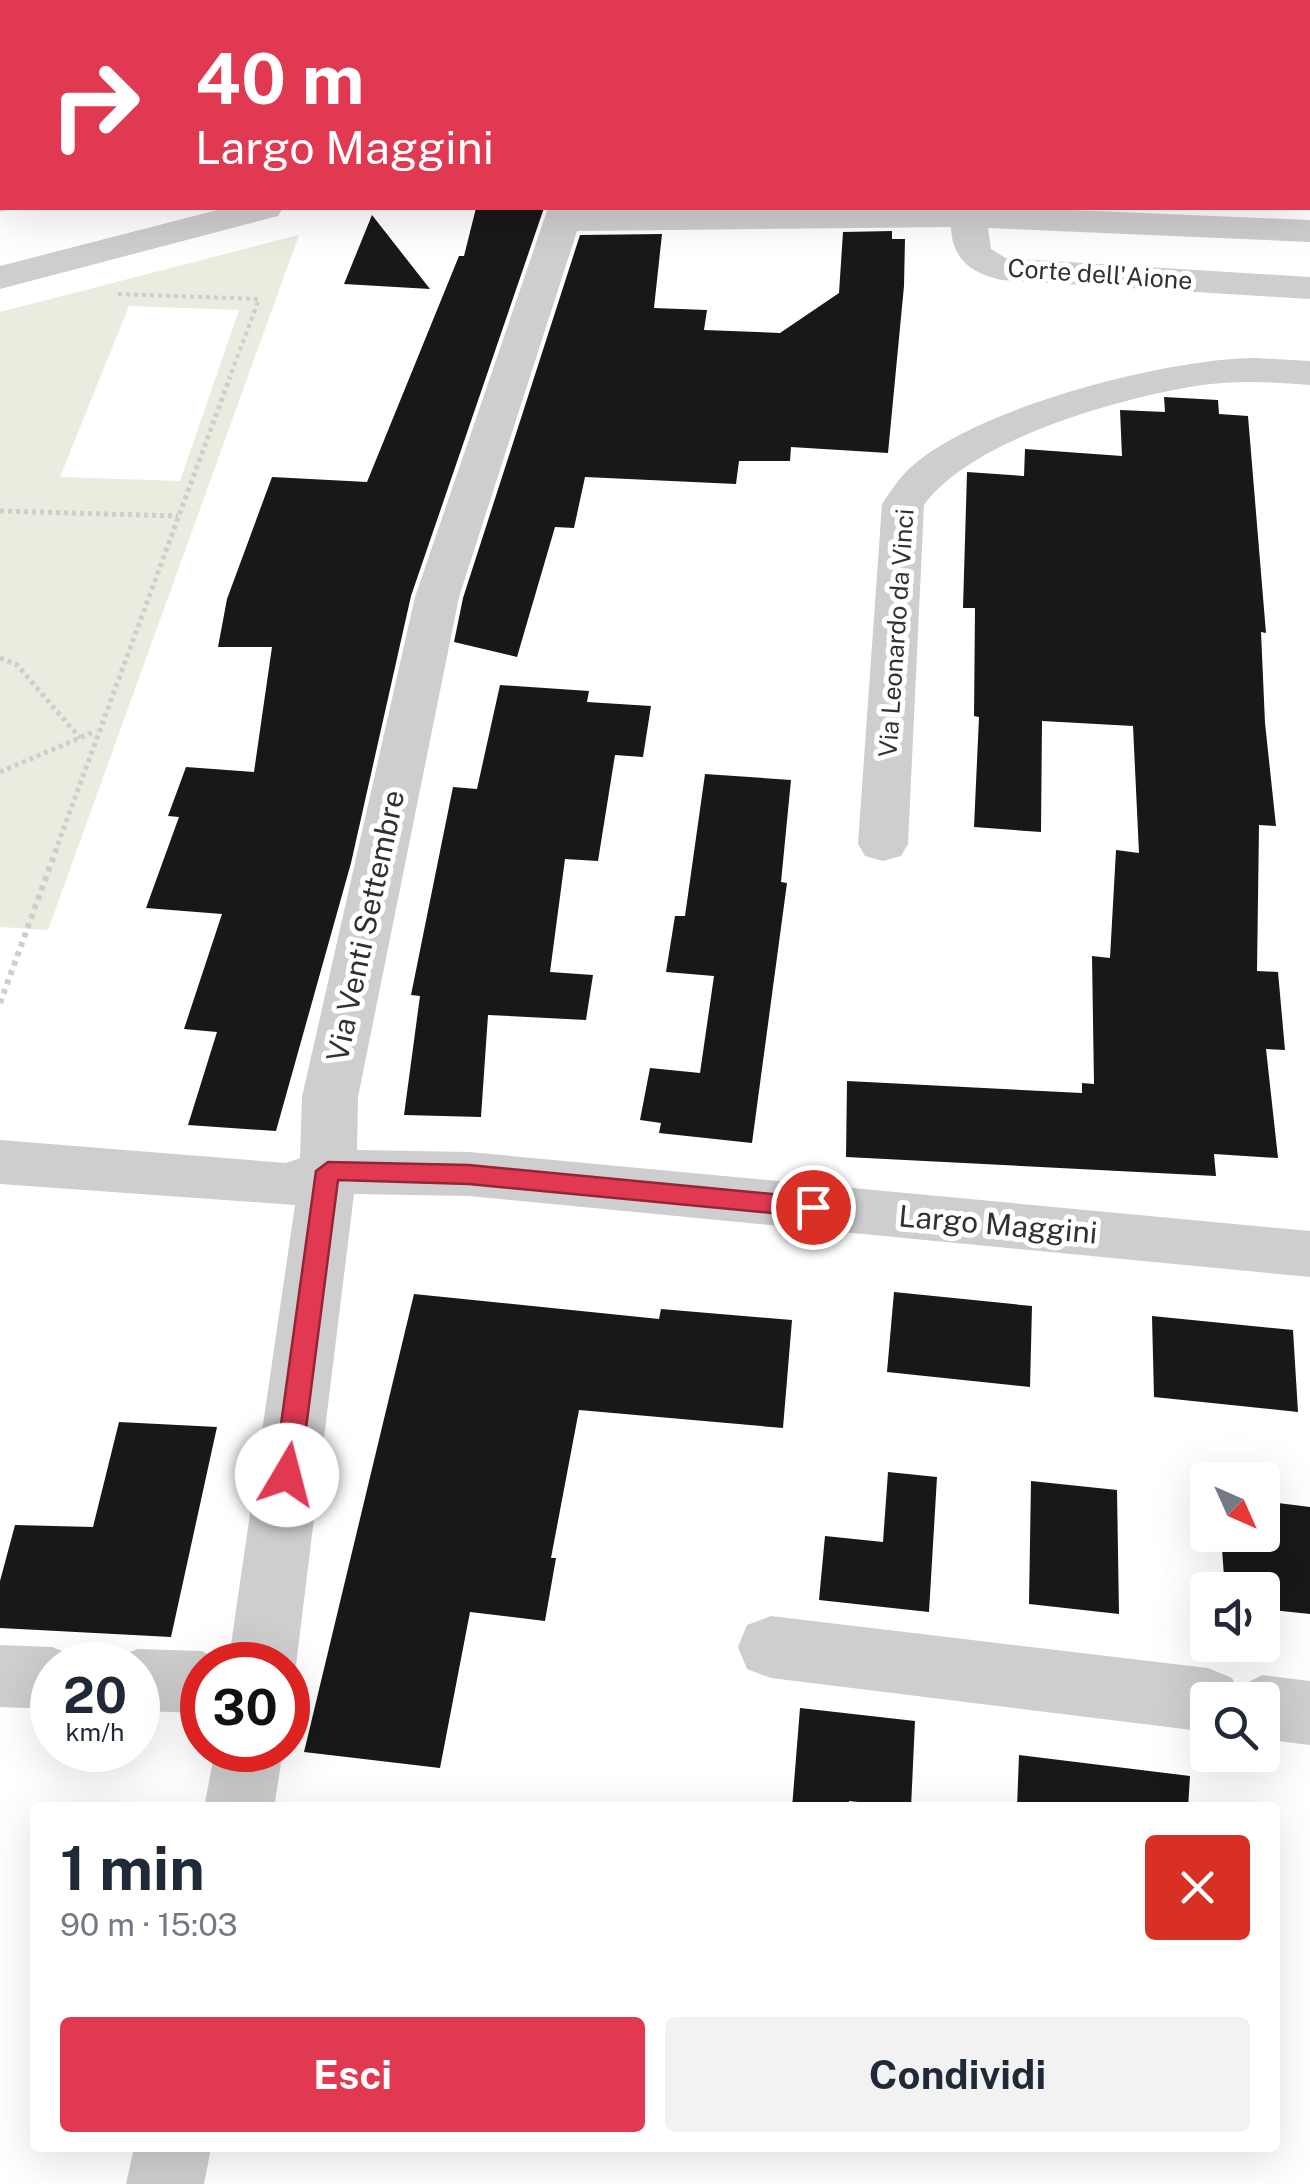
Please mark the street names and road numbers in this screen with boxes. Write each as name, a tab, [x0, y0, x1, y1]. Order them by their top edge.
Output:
street label: Corte dell'Aione	[1006, 253, 1194, 295]
street label: Via Leonardo da Vinci	[872, 508, 920, 758]
street label: Via Venti Settembre	[319, 787, 411, 1065]
street label: Largo Maggini	[897, 1197, 1099, 1251]

